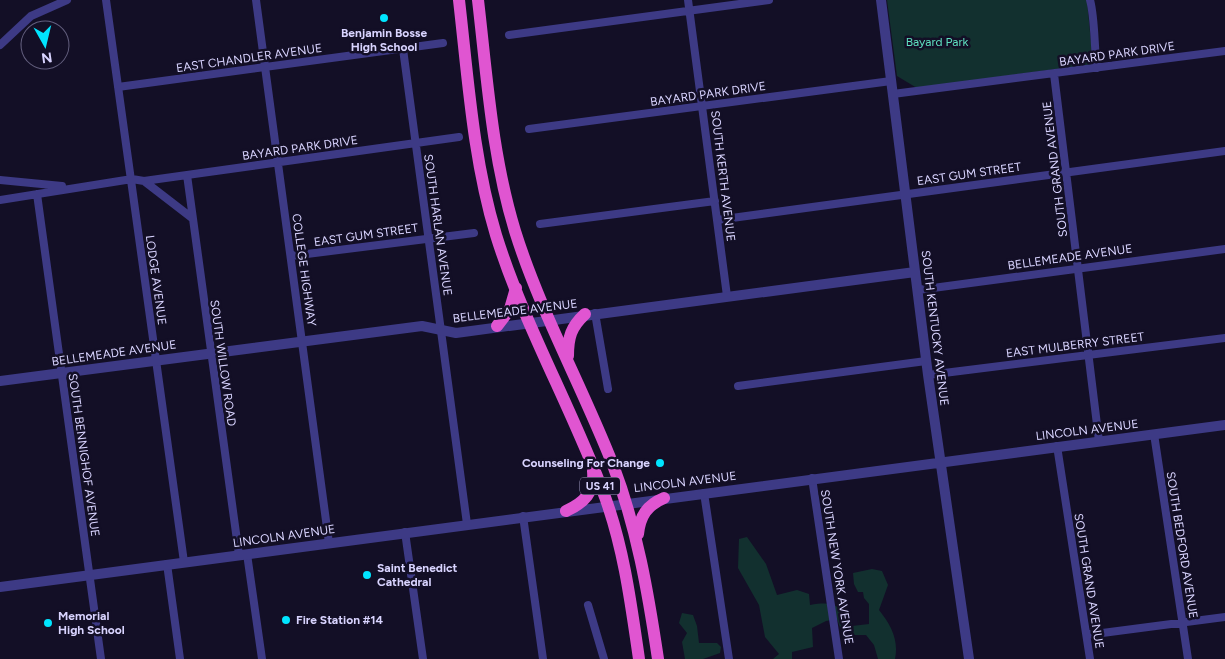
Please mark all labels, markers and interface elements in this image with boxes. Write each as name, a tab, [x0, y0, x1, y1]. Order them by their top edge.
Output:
marker: Benjamin Bosse High School	[378, 12, 390, 24]
north arrow	[20, 20, 70, 70]
place label: Benjamin Bosse High School	[341, 26, 427, 54]
park label: Bayard Park	[906, 35, 968, 49]
street label: BAYARD PARK DRIVE	[1058, 39, 1176, 69]
street label: EAST CHANDLER AVENUE	[175, 41, 323, 75]
text: N	[40, 48, 53, 67]
street label: BAYARD PARK DRIVE	[649, 79, 767, 109]
street label: SOUTH GRAND AVENUE	[1040, 100, 1070, 238]
street label: SOUTH KERTH AVENUE	[708, 110, 738, 242]
street label: BAYARD PARK DRIVE	[241, 133, 359, 163]
street label: SOUTH HARLAN AVENUE	[421, 153, 455, 297]
street label: EAST GUM STREET	[916, 160, 1022, 188]
street label: COLLEGE HIGHWAY	[289, 213, 319, 328]
street label: EAST GUM STREET	[313, 221, 419, 249]
street label: LODGE AVENUE	[143, 234, 169, 326]
street label: BELLEMEADE AVENUE	[1007, 241, 1133, 273]
street label: SOUTH KENTUCKY AVENUE	[919, 249, 951, 407]
street label: BELLEMEADE AVENUE	[452, 296, 578, 326]
street label: SOUTH WILLOW ROAD	[207, 299, 239, 427]
street label: EAST MULBERRY STREET	[1005, 330, 1145, 360]
street label: BELLEMEADE AVENUE	[51, 337, 177, 369]
street label: SOUTH BENNIGHOF AVENUE	[66, 372, 102, 538]
street label: LINCOLN AVENUE	[1035, 417, 1139, 443]
place label: Counseling For Change	[522, 456, 650, 470]
marker: Counseling For Change	[654, 457, 666, 469]
street label: LINCOLN AVENUE	[633, 469, 737, 495]
street label: SOUTH BEDFORD AVENUE	[1163, 470, 1201, 620]
road number: US 41	[580, 478, 620, 494]
street label: SOUTH NEW YORK AVENUE	[818, 488, 856, 646]
street label: SOUTH GRAND AVENUE	[1071, 512, 1107, 650]
street label: LINCOLN AVENUE	[232, 522, 336, 550]
place label: Saint Benedict Cathedral	[377, 561, 458, 589]
marker: Saint Benedict Cathedral	[361, 569, 373, 581]
place label: Memorial High School	[58, 609, 125, 637]
place label: Fire Station #14	[296, 613, 383, 627]
marker: Fire Station #14	[280, 614, 292, 626]
marker: Memorial High School	[42, 617, 54, 629]

